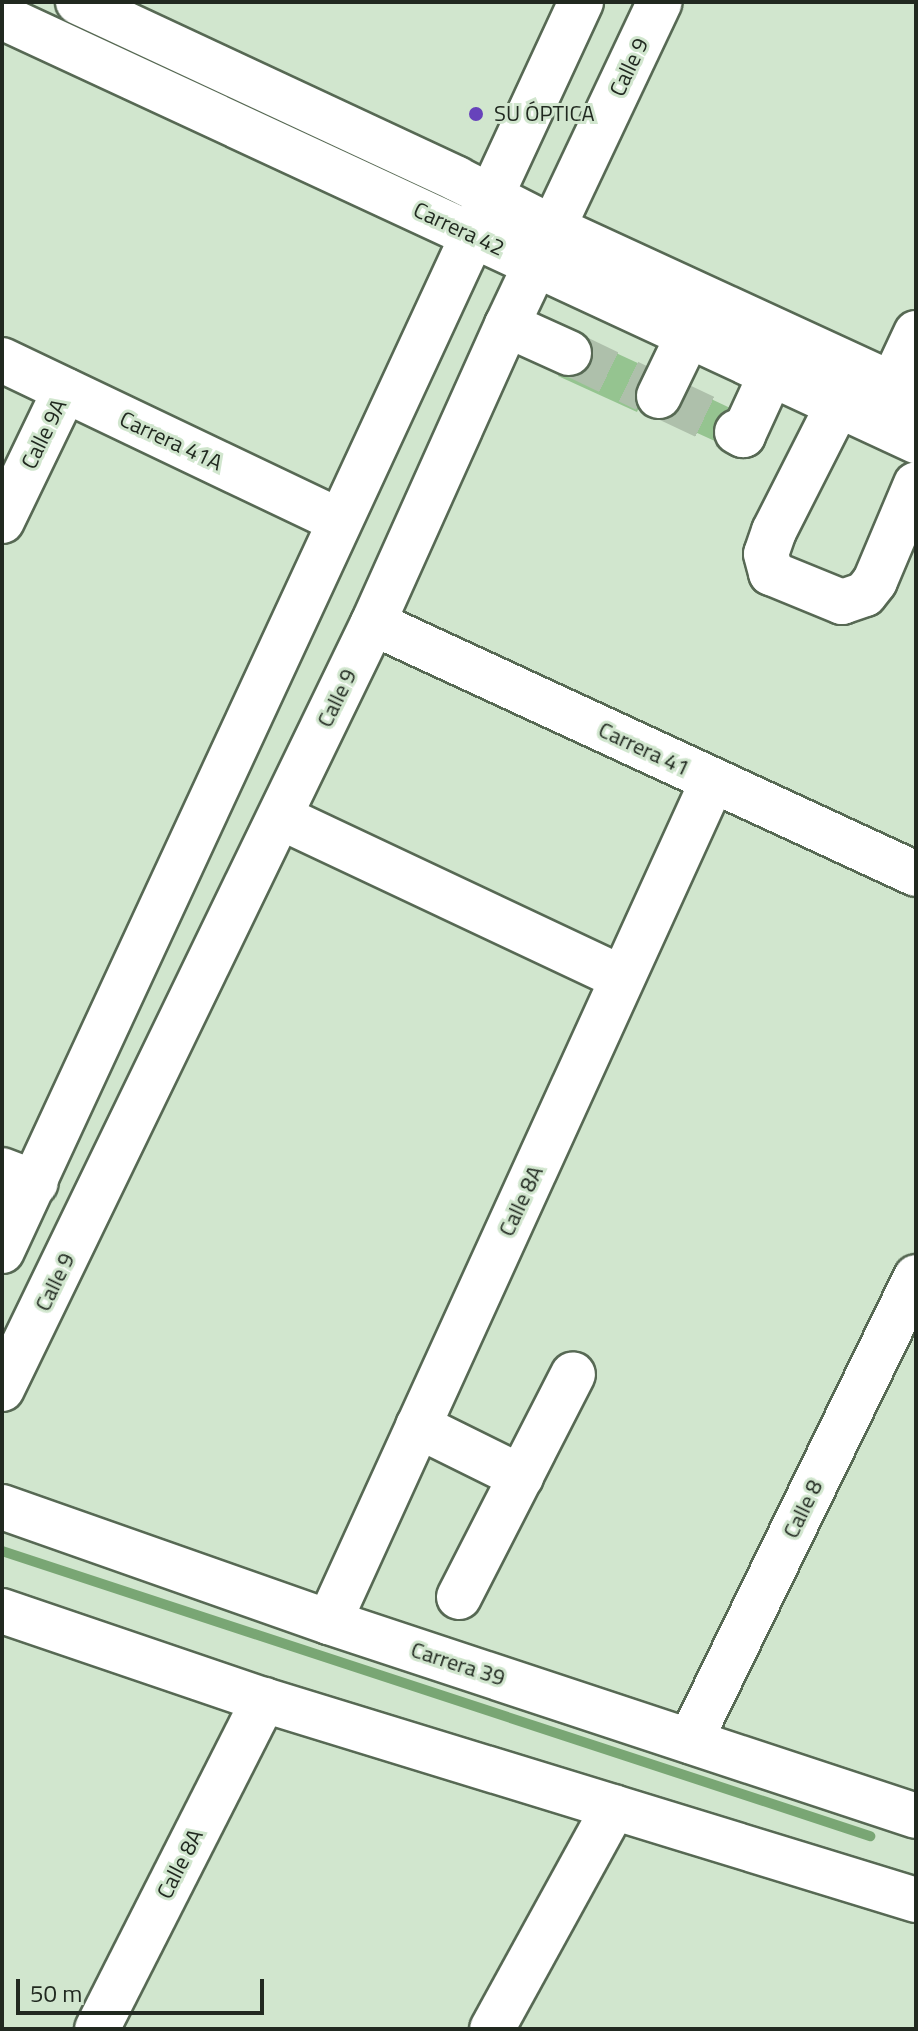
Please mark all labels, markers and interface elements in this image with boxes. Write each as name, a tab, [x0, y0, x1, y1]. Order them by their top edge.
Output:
street label: Calle 9	[604, 34, 654, 100]
place label: SU ÓPTICA	[494, 101, 595, 127]
marker: SU ÓPTICA	[465, 103, 487, 125]
street label: Carrera 42	[409, 196, 509, 262]
street label: Calle 9A	[16, 395, 72, 473]
street label: Carrera 41A	[115, 406, 227, 476]
street label: Calle 9	[312, 665, 362, 731]
street label: Carrera 41	[594, 716, 694, 782]
street label: Calle 8A	[493, 1162, 549, 1240]
street label: Calle 9	[30, 1249, 80, 1315]
street label: Calle 8	[778, 1476, 828, 1542]
street label: Carrera 39	[408, 1636, 508, 1692]
street label: Calle 8A	[151, 1825, 209, 1903]
scale bar	[20, 1963, 268, 2013]
text: 50 m	[30, 1975, 82, 2011]

